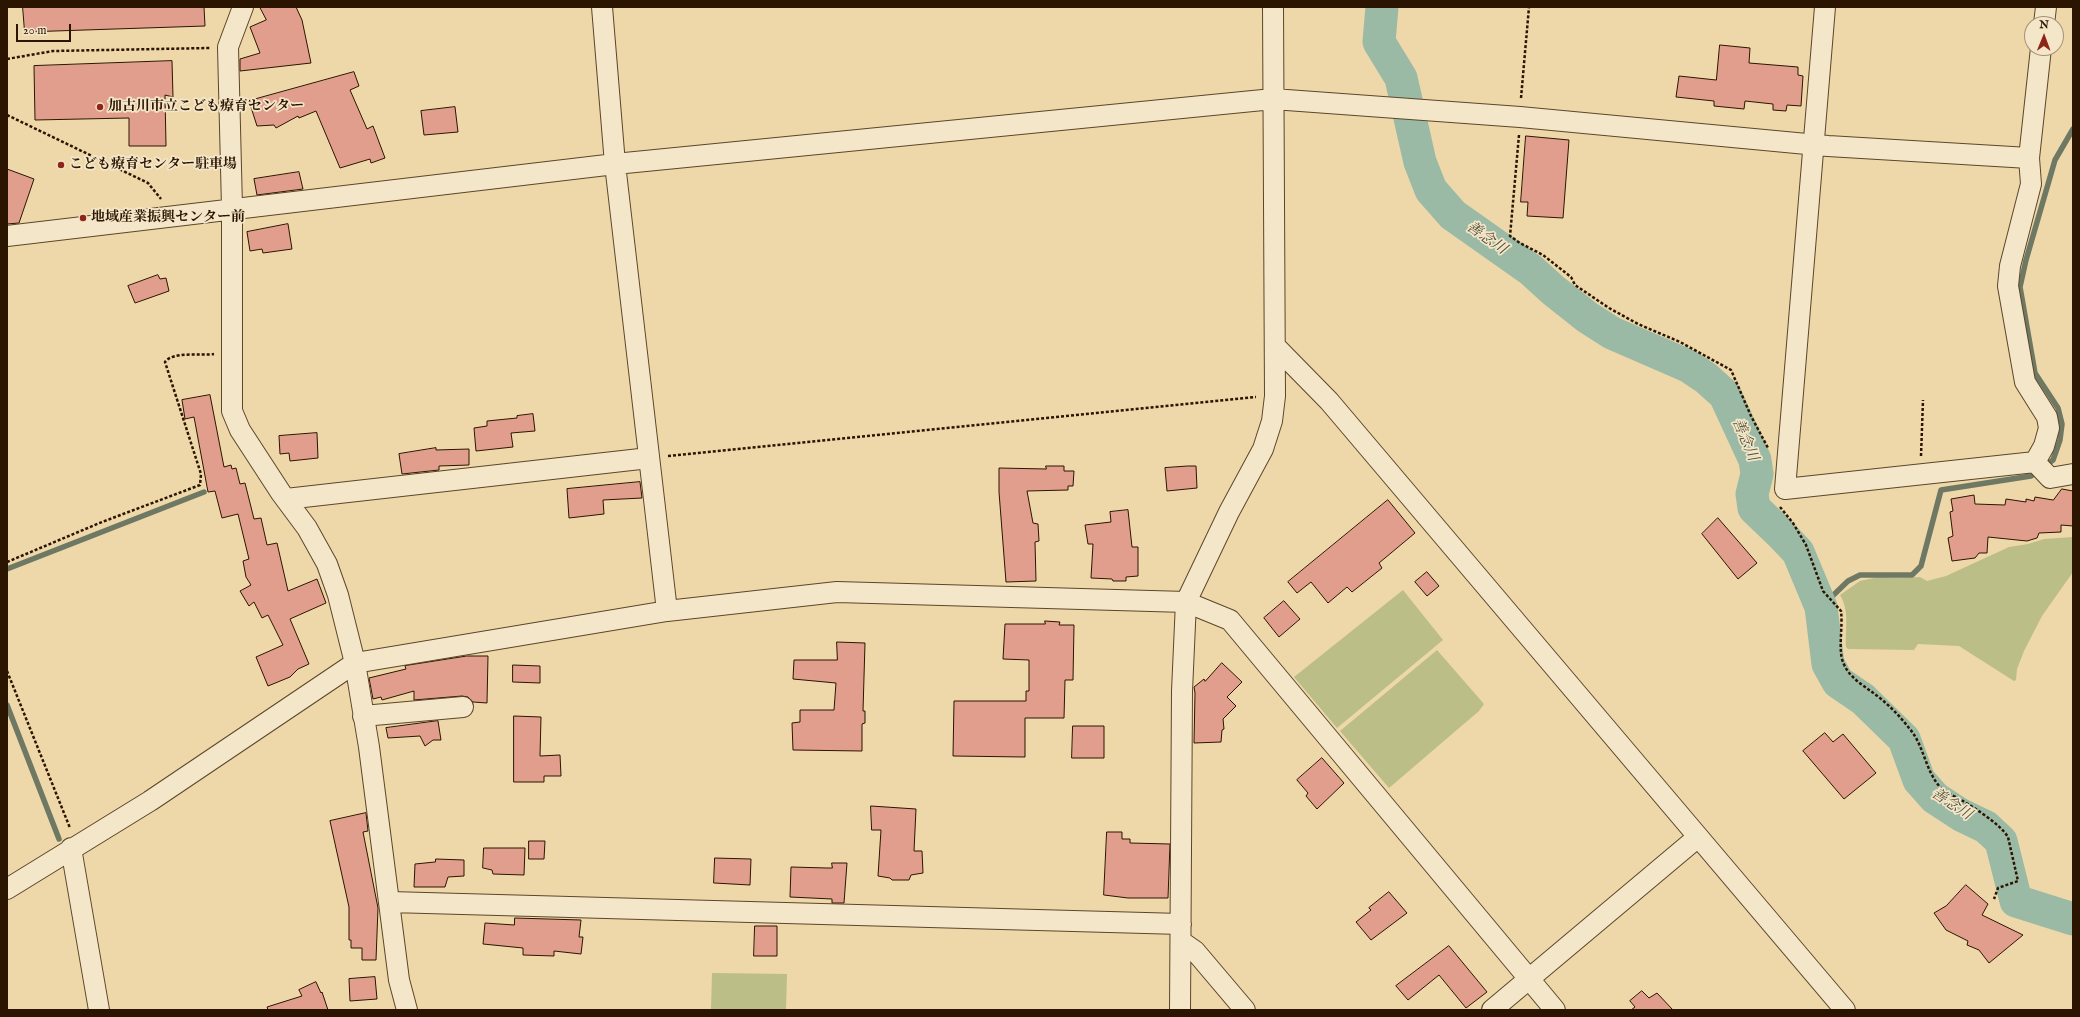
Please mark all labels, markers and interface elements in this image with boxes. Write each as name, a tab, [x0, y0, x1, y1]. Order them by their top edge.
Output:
scale bar	[18, 16, 73, 42]
north arrow	[2024, 16, 2064, 56]
text: N	[2039, 18, 2049, 32]
text: 20 m	[23, 23, 46, 38]
place label: 加古川市立こども療育センター	[108, 99, 304, 115]
marker: 加古川市立こども療育センター	[95, 102, 105, 112]
place label: こども療育センター駐車場	[69, 157, 237, 173]
marker: こども療育センター駐車場	[56, 160, 66, 170]
place label: 地域産業振興センター前	[91, 210, 245, 226]
marker: 地域産業振興センター前	[78, 213, 88, 223]
water label: 善念川	[1462, 219, 1510, 259]
water label: 善念川	[1727, 416, 1761, 464]
water label: 善念川	[1927, 785, 1975, 825]

